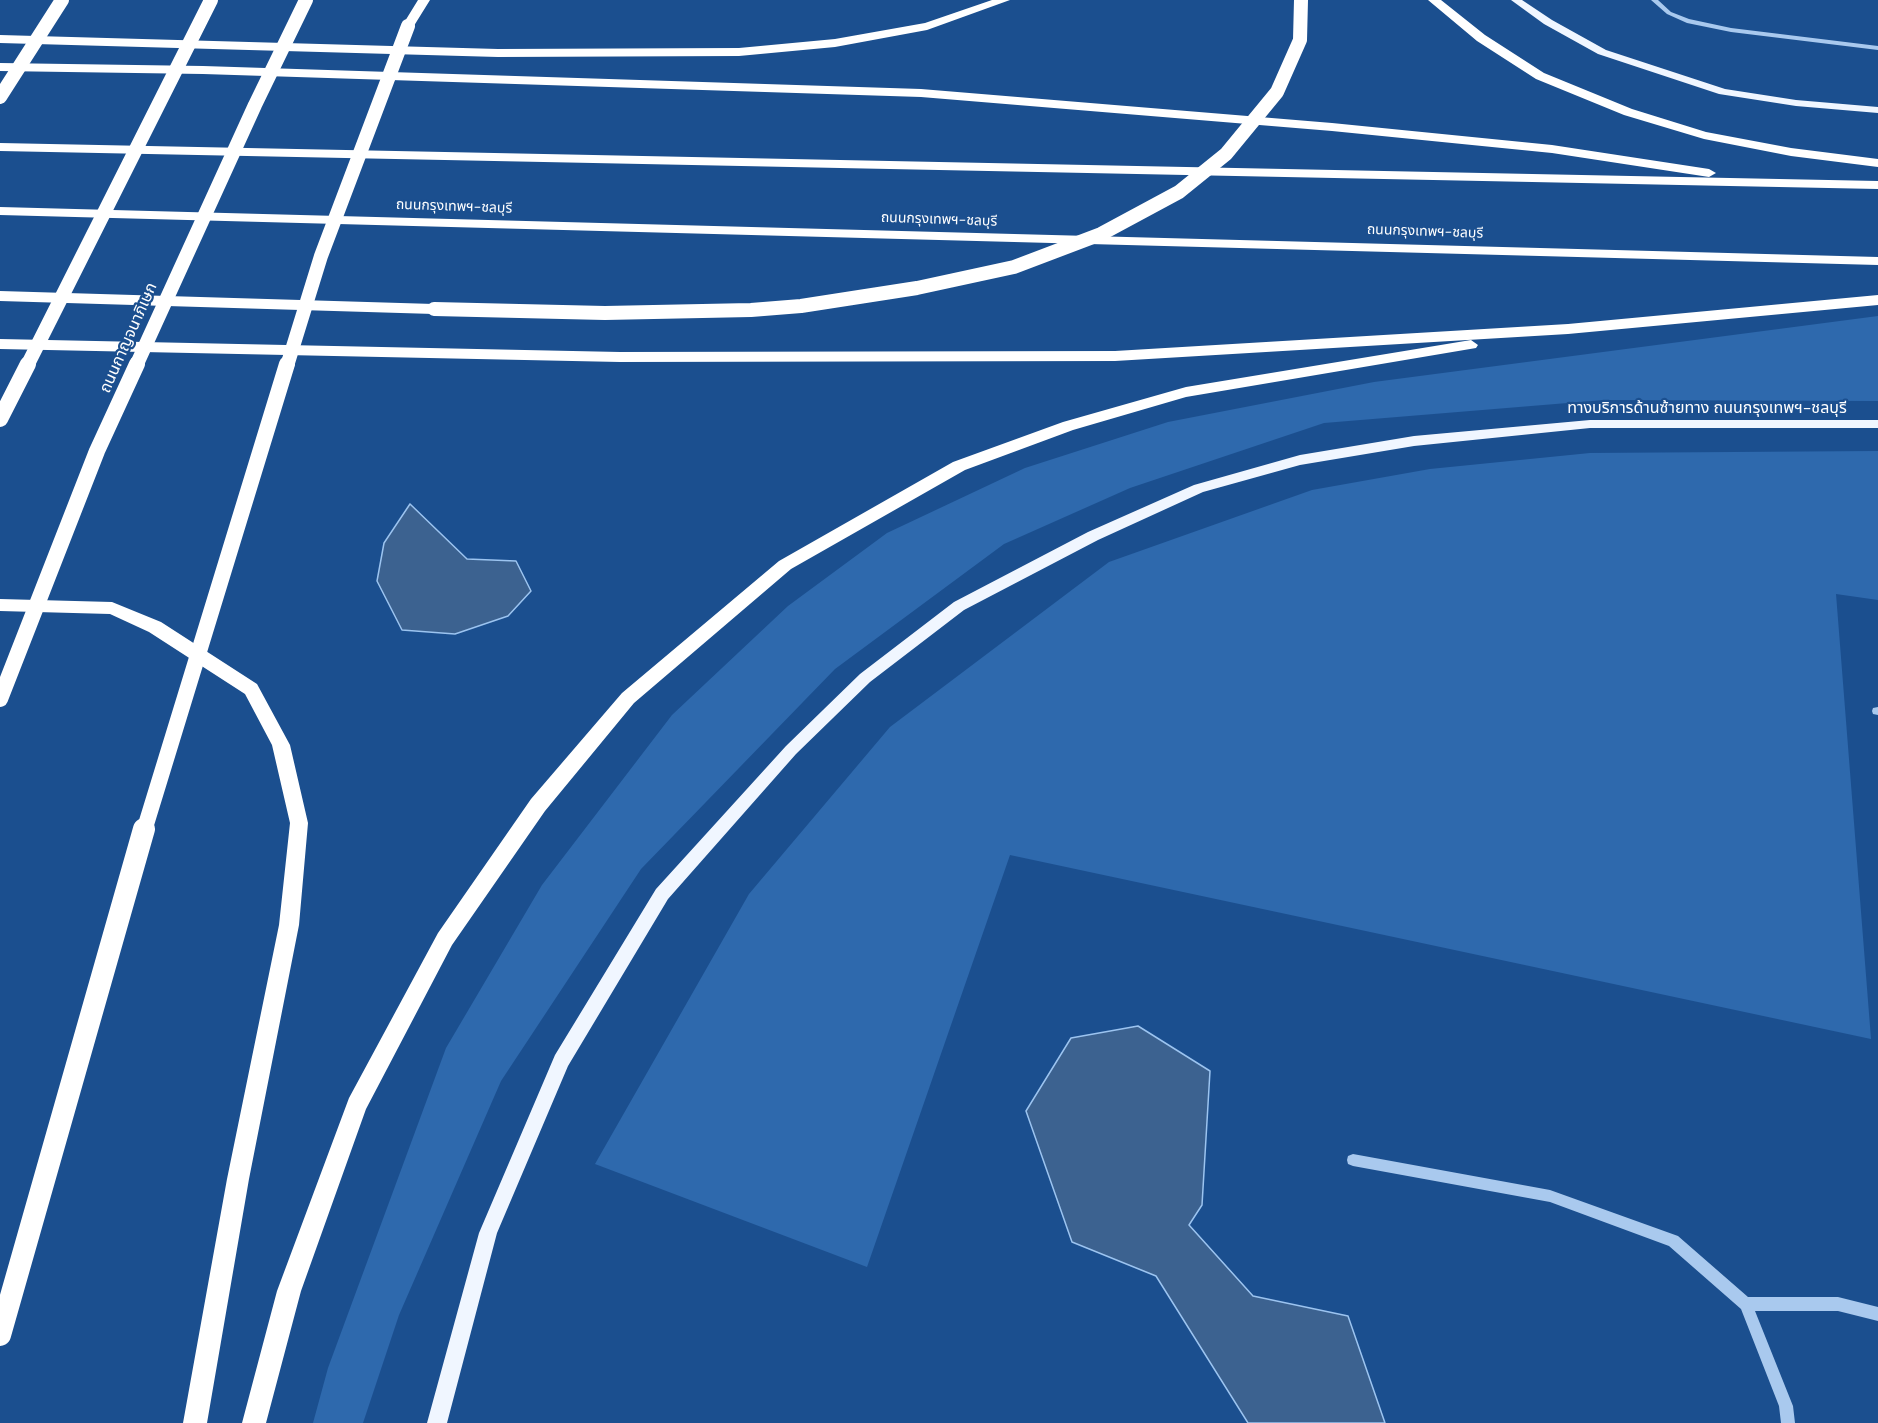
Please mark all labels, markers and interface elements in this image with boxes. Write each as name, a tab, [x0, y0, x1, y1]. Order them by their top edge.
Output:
street label: ถนนกรุงเทพฯ-ชลบุรี	[395, 197, 513, 217]
street label: ถนนกรุงเทพฯ-ชลบุรี	[880, 210, 998, 230]
street label: ถนนกรุงเทพฯ-ชลบุรี	[1366, 222, 1484, 242]
street label: ถนนกาญจนาภิเษก	[96, 280, 162, 396]
street label: ทางบริการด้านซ้ายทาง ถนนกรุงเทพฯ-ชลบุรี	[1567, 399, 1847, 419]

